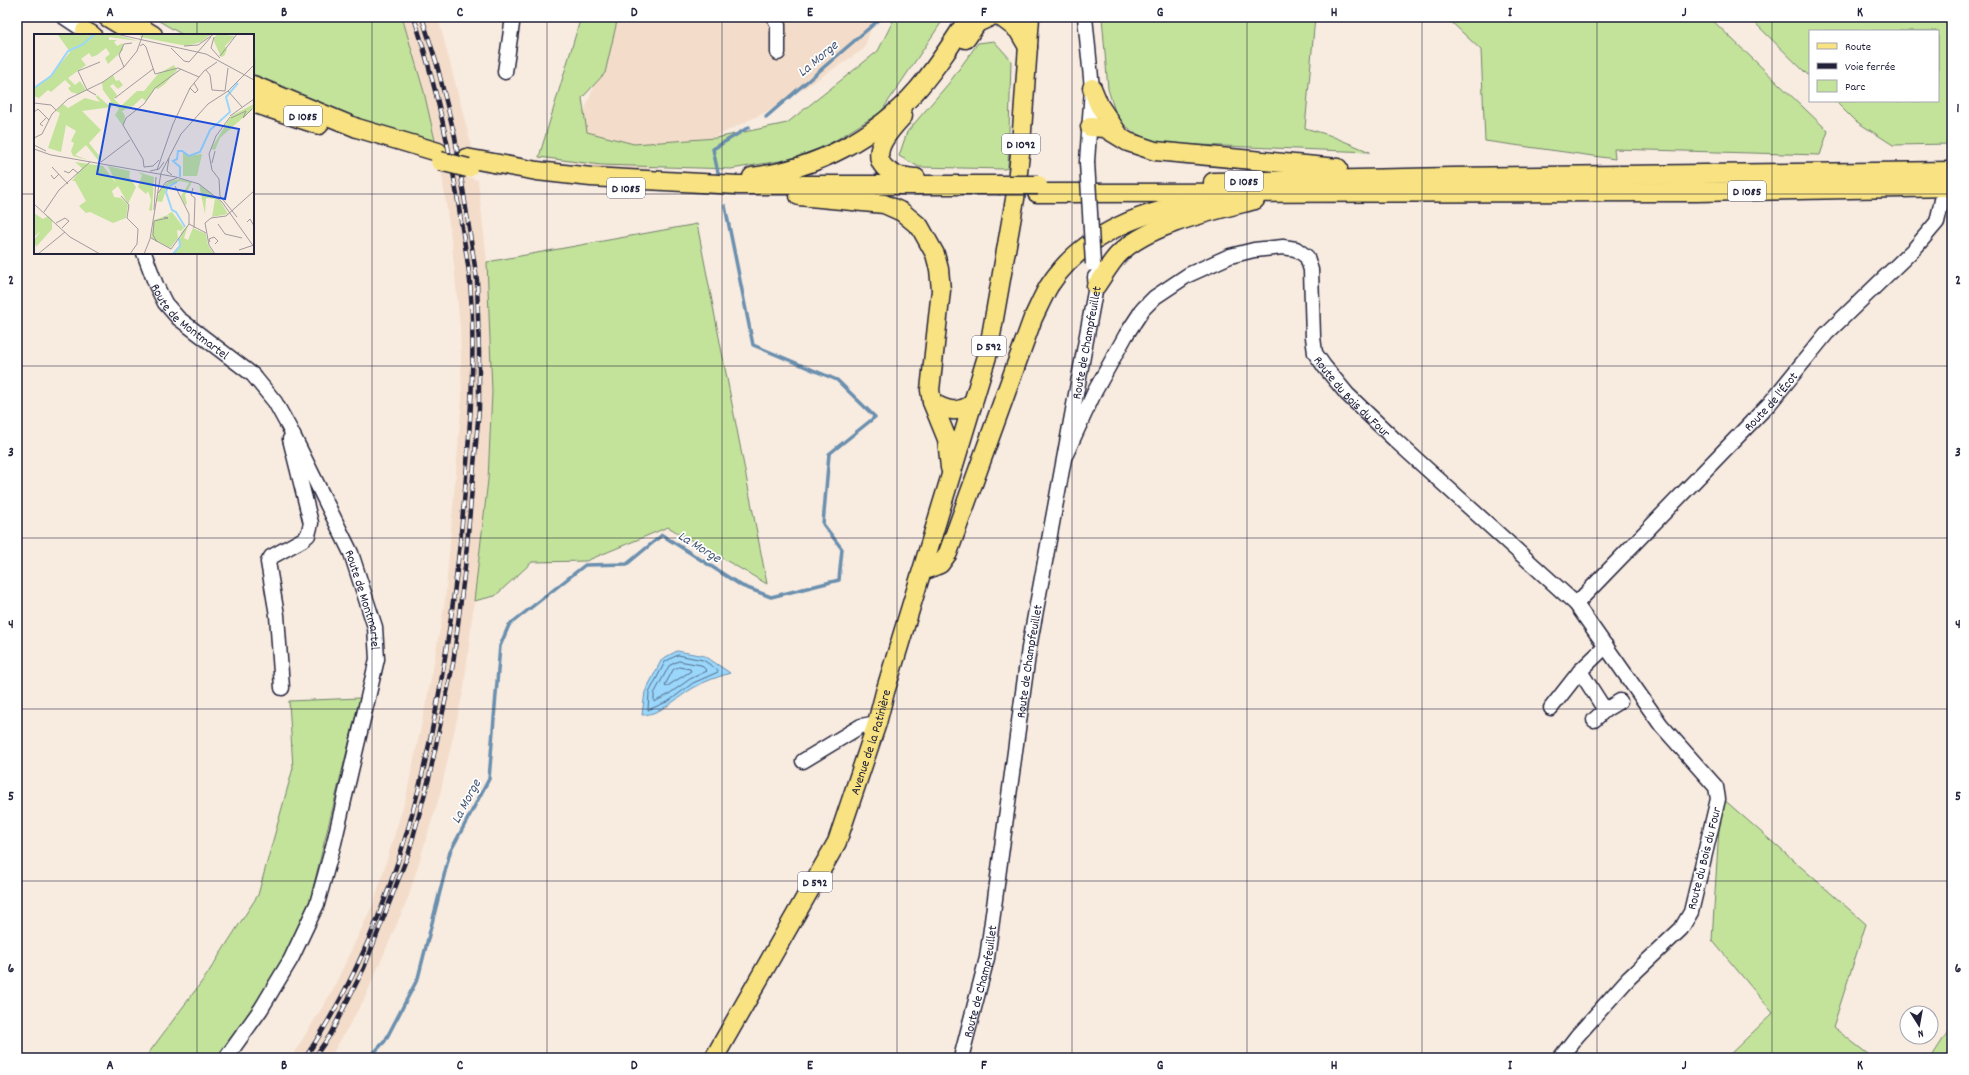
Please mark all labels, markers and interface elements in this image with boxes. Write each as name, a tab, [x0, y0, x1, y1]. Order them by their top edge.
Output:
text: A	[106, 4, 114, 23]
text: B	[281, 4, 287, 23]
text: C	[457, 4, 464, 23]
text: D	[631, 4, 638, 23]
text: E	[807, 4, 814, 23]
text: F	[981, 4, 987, 23]
text: G	[1157, 4, 1164, 23]
text: H	[1331, 4, 1338, 23]
text: I	[1508, 4, 1513, 23]
text: J	[1682, 4, 1687, 23]
text: K	[1857, 4, 1863, 23]
legend	[1809, 30, 1939, 102]
inset map	[34, 34, 254, 254]
water label: La Morge	[794, 36, 844, 82]
text: Route	[1845, 39, 1871, 56]
text: Voie ferrée	[1845, 59, 1895, 76]
text: Parc	[1845, 79, 1866, 96]
text: 1	[10, 100, 13, 119]
text: 1	[1957, 100, 1960, 119]
road number: D 1085	[284, 106, 322, 126]
road number: D 1092	[1002, 134, 1040, 154]
road number: D 1085	[1225, 171, 1263, 191]
road number: D 1085	[607, 178, 645, 198]
road number: D 1085	[1728, 181, 1766, 201]
text: 2	[8, 272, 14, 291]
text: 2	[1955, 272, 1961, 291]
street label: Route de Montmartel	[145, 281, 232, 366]
street label: Route de Champfeuillet	[1068, 285, 1108, 401]
road number: D 592	[972, 336, 1006, 356]
street label: Route du Bois du Four	[1308, 353, 1394, 443]
street label: Route de l'Écot	[1741, 369, 1804, 437]
text: 3	[8, 444, 14, 463]
text: 3	[1955, 444, 1961, 463]
water label: La Morge	[674, 527, 725, 569]
street label: Route de Montmartel	[339, 547, 383, 651]
street label: Route de Champfeuillet	[1013, 603, 1049, 719]
text: 4	[8, 616, 14, 635]
text: 4	[1955, 616, 1961, 635]
street label: Avenue de la Patinière	[847, 687, 897, 798]
water label: La Morge	[447, 776, 487, 828]
text: 5	[8, 788, 14, 807]
text: 5	[1955, 788, 1961, 807]
street label: Route du Bois du Four	[1683, 805, 1727, 912]
road number: D 592	[798, 872, 832, 892]
street label: Route de Champfeuillet	[960, 924, 1003, 1040]
text: 6	[8, 960, 15, 979]
text: 6	[1955, 960, 1962, 979]
north arrow	[1899, 1005, 1939, 1045]
text: N	[1916, 1024, 1925, 1041]
text: A	[106, 1057, 114, 1075]
text: B	[281, 1057, 287, 1075]
text: C	[457, 1057, 464, 1075]
text: D	[631, 1057, 638, 1075]
text: E	[807, 1057, 814, 1075]
text: F	[981, 1057, 987, 1075]
text: G	[1157, 1057, 1164, 1075]
text: H	[1331, 1057, 1338, 1075]
text: I	[1508, 1057, 1513, 1075]
text: J	[1682, 1057, 1687, 1075]
text: K	[1857, 1057, 1863, 1075]

